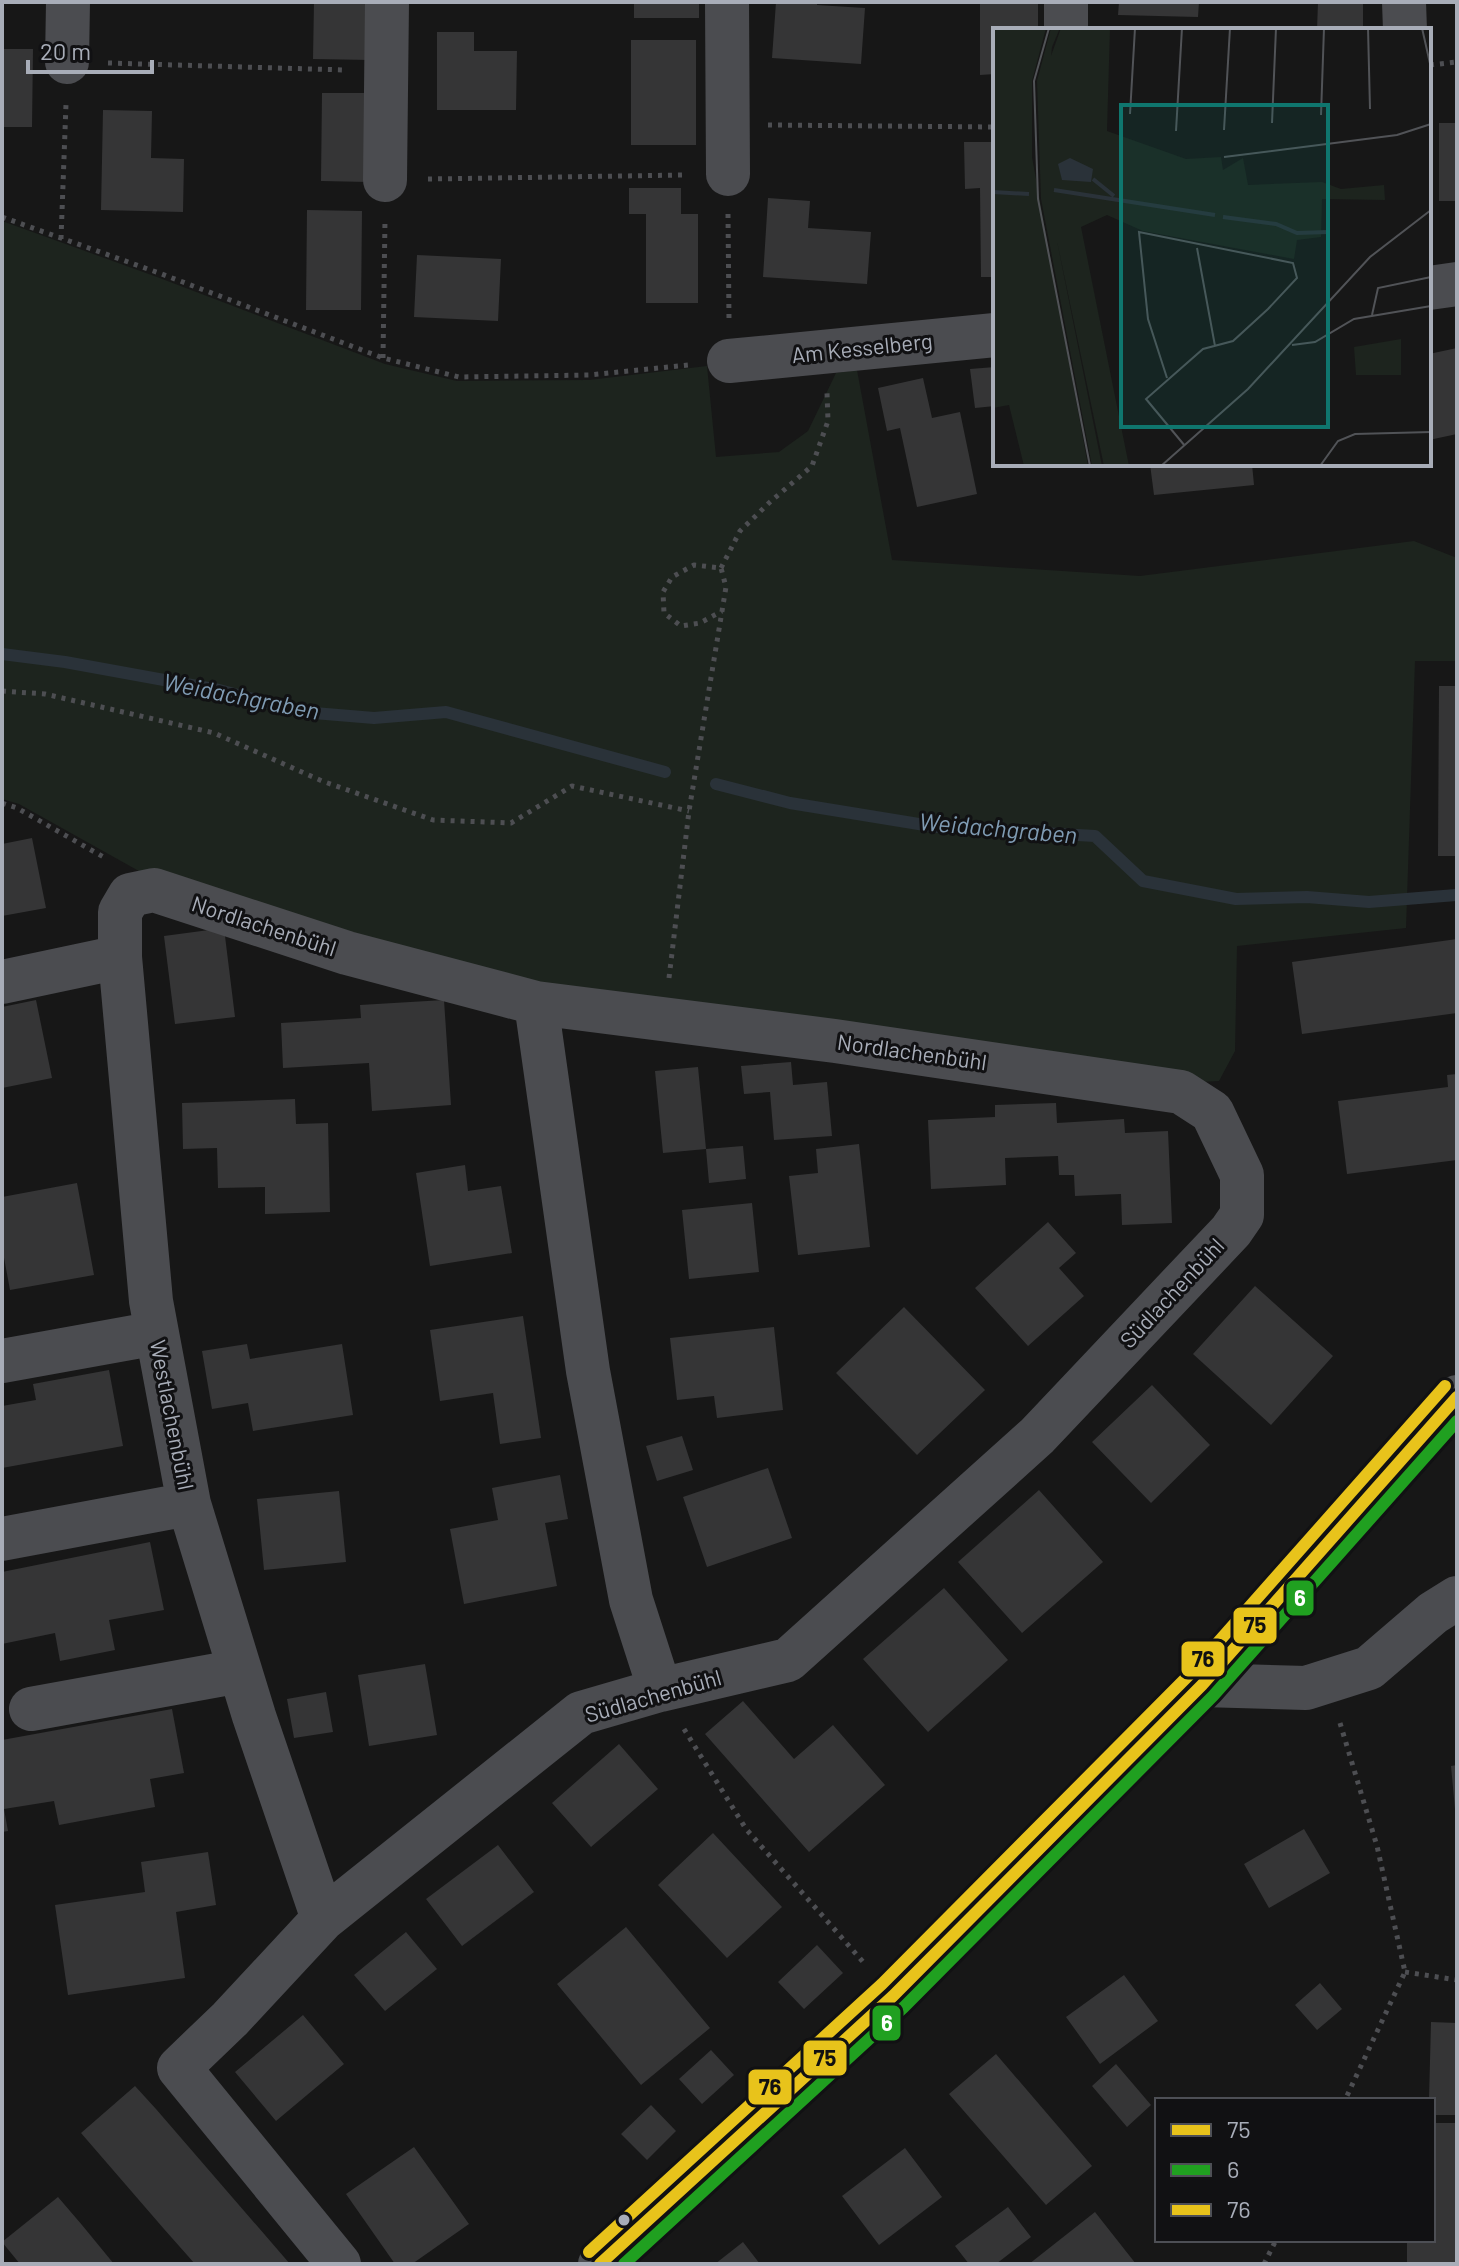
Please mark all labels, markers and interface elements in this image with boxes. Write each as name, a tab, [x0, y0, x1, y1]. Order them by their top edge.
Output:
scale bar	[28, 24, 152, 74]
inset map	[993, 28, 1431, 466]
text: 20 m	[40, 36, 91, 65]
street label: Am Kesselberg	[790, 327, 934, 367]
water label: Weidachgraben	[161, 666, 322, 725]
water label: Weidachgraben	[918, 806, 1078, 849]
street label: Nordlachenbühl	[189, 889, 340, 961]
street label: Nordlachenbühl	[836, 1028, 989, 1074]
street label: Südlachenbühl	[1114, 1232, 1229, 1353]
street label: Westlachenbühl	[146, 1338, 200, 1492]
line badge: 6	[1285, 1579, 1315, 1617]
text: 6	[1294, 1584, 1306, 1610]
line badge: 75	[1232, 1606, 1278, 1645]
text: 75	[1244, 1611, 1267, 1637]
line badge: 76	[1180, 1640, 1226, 1678]
text: 76	[1192, 1645, 1215, 1671]
street label: Südlachenbühl	[582, 1663, 724, 1727]
line badge: 6	[871, 2004, 902, 2042]
text: 6	[881, 2009, 893, 2035]
line badge: 75	[802, 2039, 848, 2077]
text: 75	[814, 2044, 837, 2070]
line badge: 76	[747, 2068, 793, 2106]
text: 76	[759, 2073, 782, 2099]
legend	[1155, 2098, 1435, 2242]
text: 75	[1227, 2114, 1251, 2143]
text: 6	[1227, 2154, 1239, 2183]
text: 76	[1227, 2194, 1251, 2223]
unlabelled marker	[616, 2212, 632, 2228]

